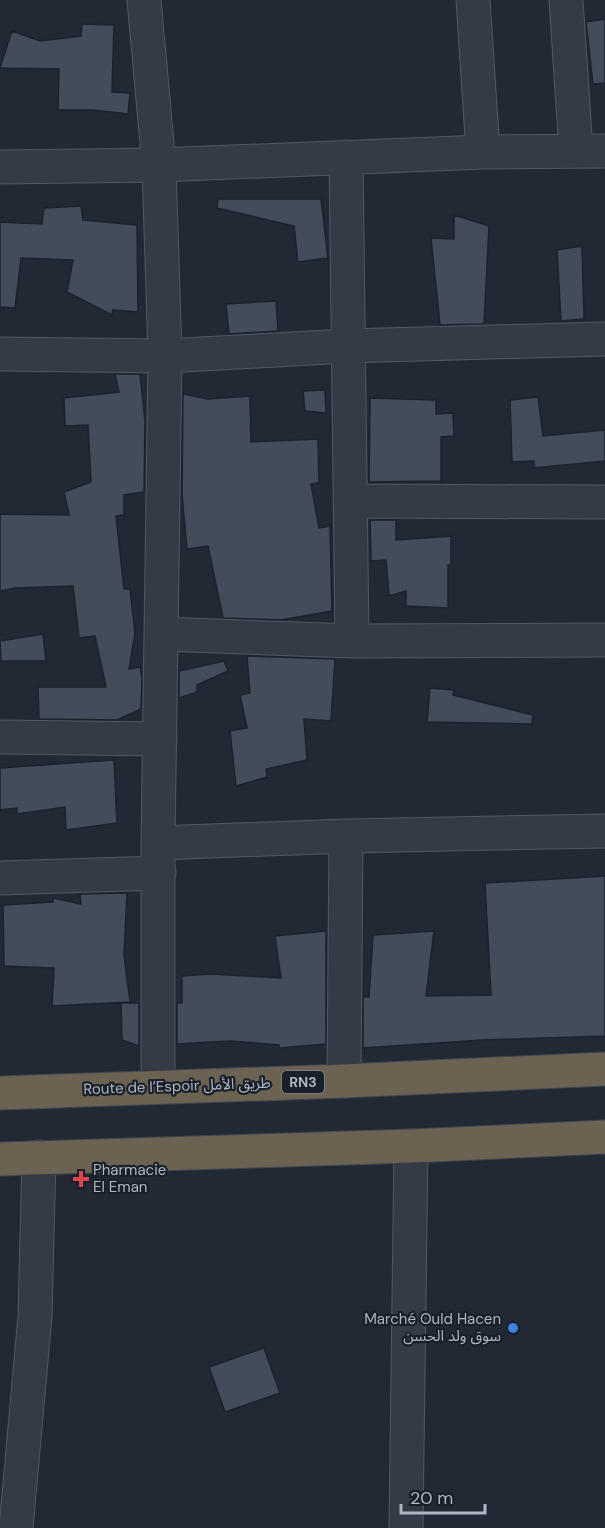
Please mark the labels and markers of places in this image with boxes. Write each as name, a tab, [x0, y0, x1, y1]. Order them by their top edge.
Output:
place label: Pharmacie El Eman	[93, 1160, 166, 1197]
marker: Pharmacie El Eman	[74, 1172, 88, 1186]
place label: Marché Ould Hacen سوق ولد الحسن	[364, 1309, 501, 1346]
marker: Marché Ould Hacen سوق ولد الحسن	[506, 1321, 520, 1335]

